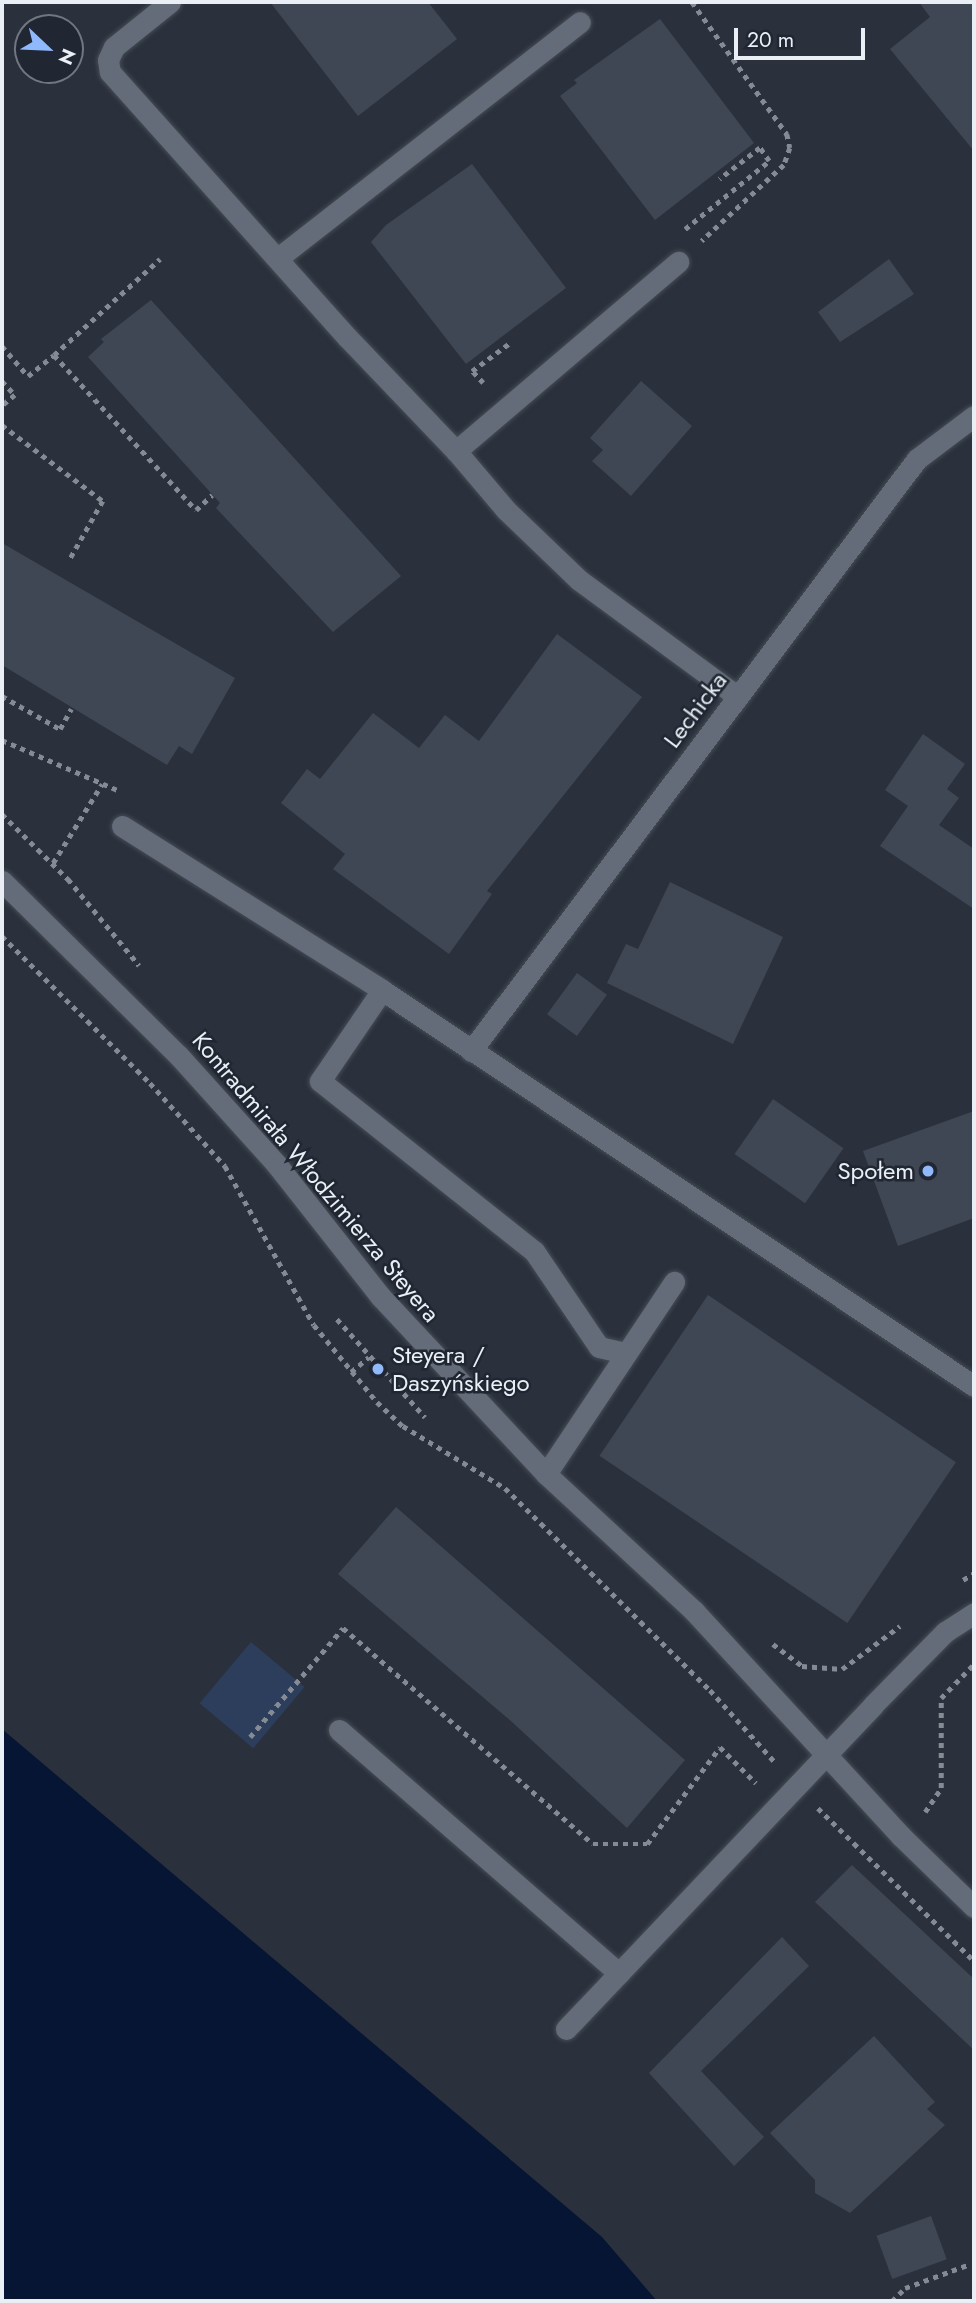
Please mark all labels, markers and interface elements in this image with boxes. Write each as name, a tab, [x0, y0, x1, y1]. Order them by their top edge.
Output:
north arrow	[14, 14, 84, 84]
scale bar	[738, 14, 869, 58]
text: 20 m	[747, 25, 794, 55]
text: N	[52, 44, 82, 69]
street label: Lechicka	[657, 667, 733, 753]
street label: Kontradmirała Włodzimierza Steyera	[186, 1026, 446, 1328]
place label: Społem	[837, 1157, 914, 1185]
marker: Społem	[920, 1163, 936, 1179]
place label: Steyera / Daszyńskiego	[392, 1341, 530, 1397]
marker: Steyera / Daszyńskiego	[370, 1361, 386, 1377]

